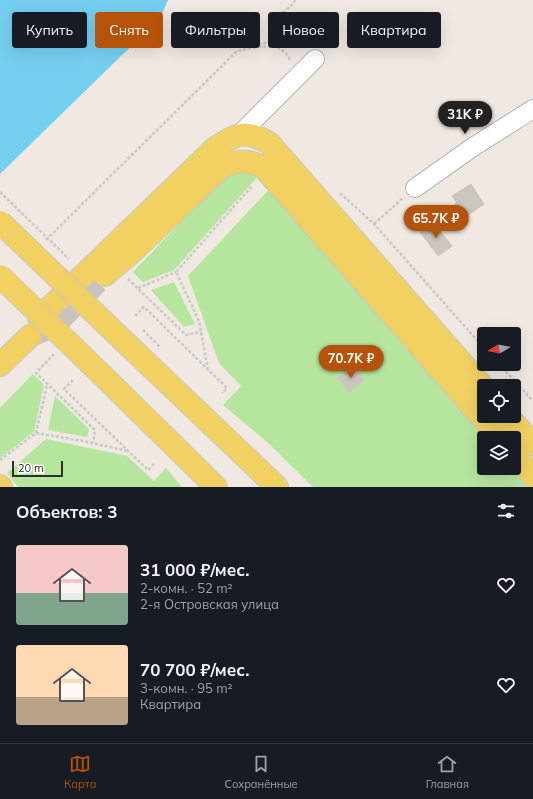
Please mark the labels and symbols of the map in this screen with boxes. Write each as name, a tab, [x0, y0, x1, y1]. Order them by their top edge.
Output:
pin: 31K ₽	[437, 101, 493, 135]
pin: 65.7K ₽	[399, 205, 473, 239]
north arrow	[477, 327, 521, 371]
pin: 70.7K ₽	[314, 345, 388, 379]
scale bar	[12, 459, 63, 478]

